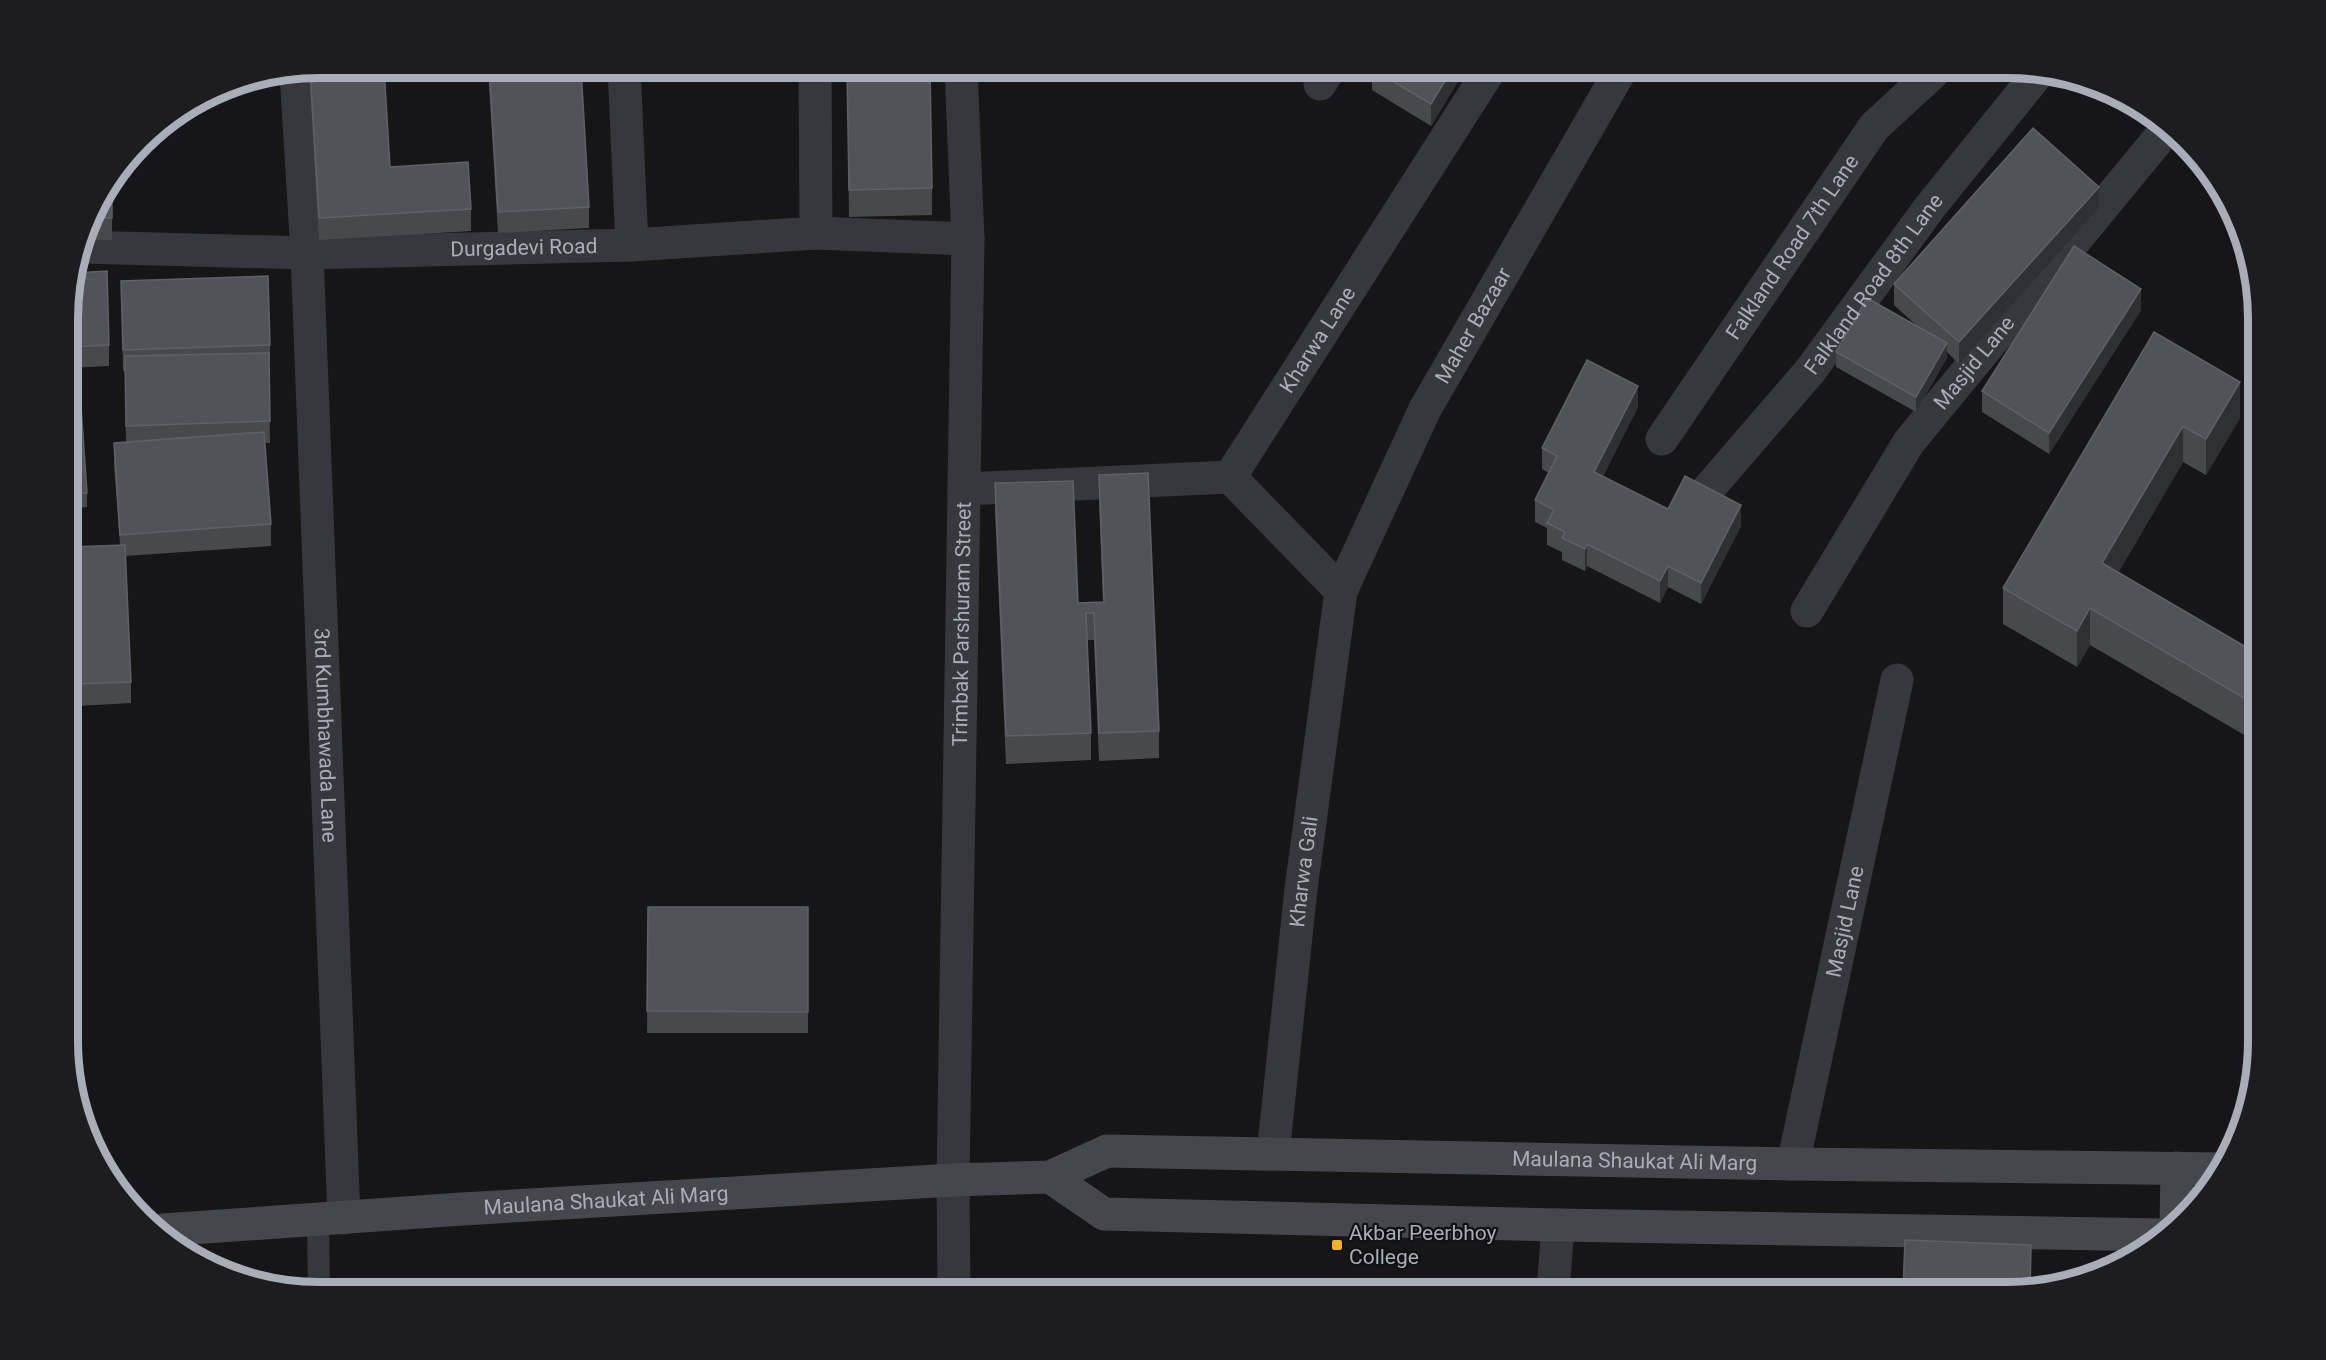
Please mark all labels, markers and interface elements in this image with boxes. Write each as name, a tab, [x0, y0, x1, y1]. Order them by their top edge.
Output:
street label: Falkland Road 7th Lane	[1721, 150, 1864, 344]
street label: Falkland Road 8th Lane	[1799, 189, 1948, 379]
street label: Durgadevi Road	[450, 234, 598, 261]
street label: Maher Bazaar	[1430, 263, 1516, 388]
street label: Kharwa Lane	[1275, 282, 1360, 397]
street label: Masjid Lane	[1929, 311, 2019, 414]
street label: Trimbak Parshuram Street	[948, 502, 976, 746]
street label: 3rd Kumbhawada Lane	[309, 628, 342, 843]
street label: Kharwa Gali	[1285, 815, 1323, 928]
street label: Masjid Lane	[1821, 864, 1869, 979]
street label: Maulana Shaukat Ali Marg	[1512, 1147, 1757, 1175]
street label: Maulana Shaukat Ali Marg	[483, 1181, 729, 1220]
place label: Akbar Peerbhoy College	[1349, 1221, 1497, 1269]
marker: Akbar Peerbhoy College	[1330, 1238, 1344, 1252]

